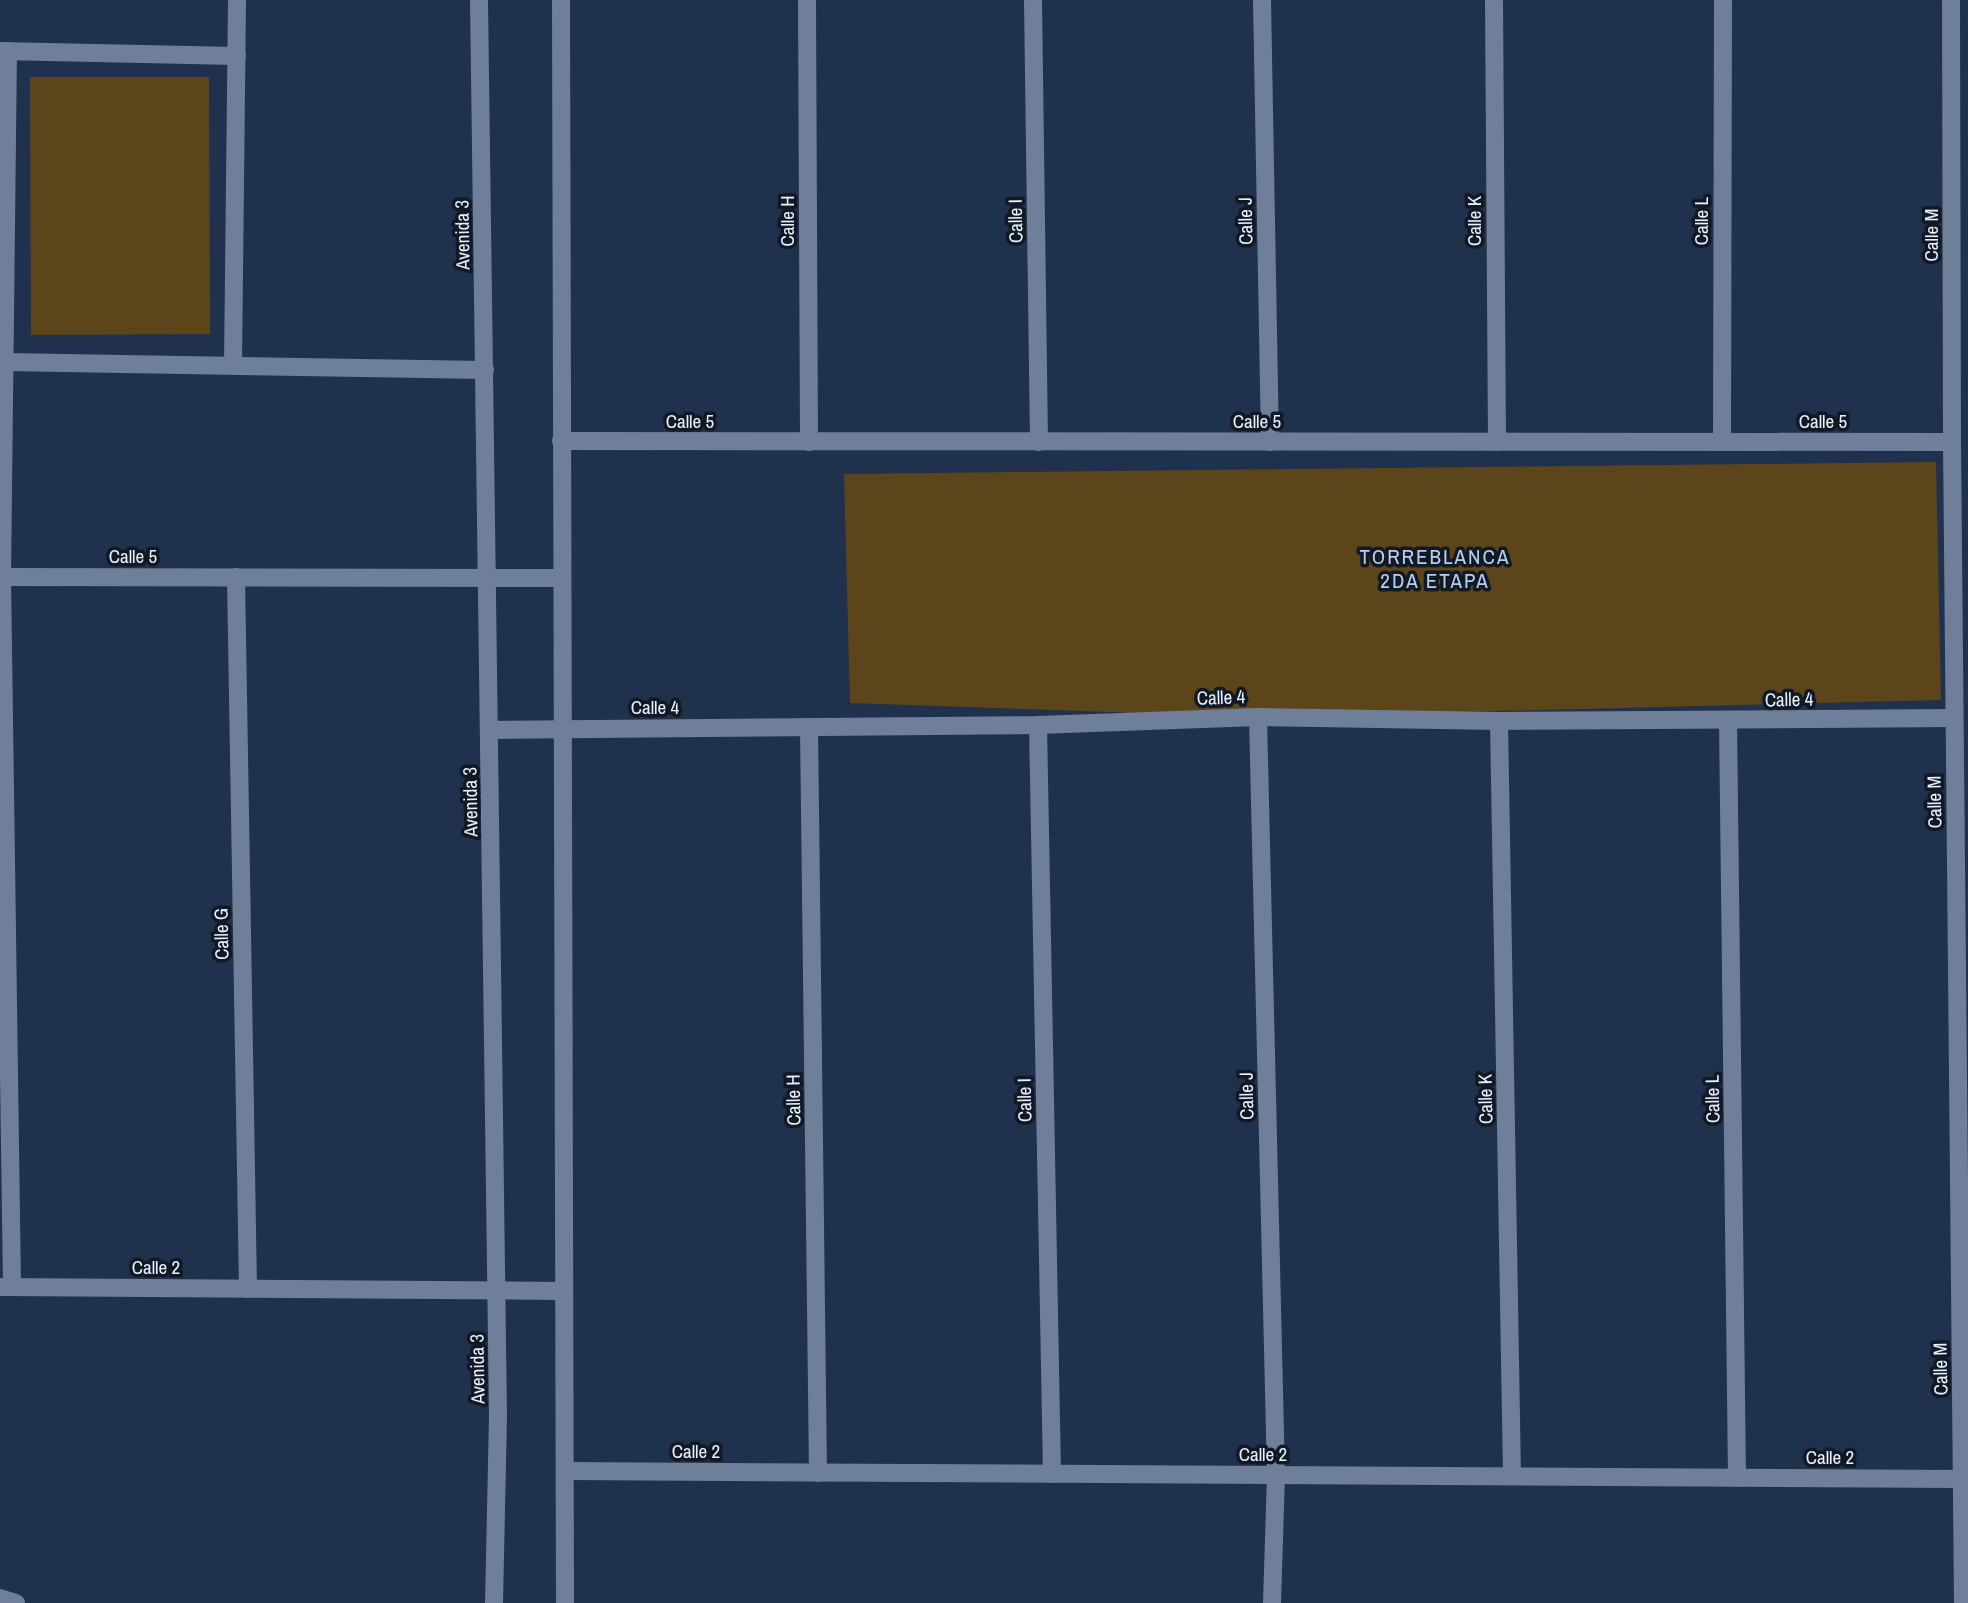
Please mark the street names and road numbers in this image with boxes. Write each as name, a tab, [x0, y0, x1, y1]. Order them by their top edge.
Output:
street label: Calle H	[774, 195, 800, 247]
street label: Calle K	[1461, 195, 1487, 246]
street label: Calle L	[1688, 196, 1714, 245]
street label: Calle J	[1232, 197, 1258, 245]
street label: Calle I	[1002, 199, 1028, 243]
street label: Avenida 3	[448, 200, 476, 271]
street label: Calle M	[1918, 209, 1944, 261]
street label: Calle 5	[666, 408, 715, 434]
street label: Calle 5	[1233, 408, 1282, 434]
street label: Calle 5	[1799, 408, 1848, 434]
street label: Calle 5	[109, 543, 158, 569]
street label: Calle 4	[1196, 683, 1246, 711]
street label: Calle 4	[1765, 686, 1814, 712]
street label: Calle 4	[631, 694, 680, 720]
street label: Avenida 3	[456, 767, 484, 838]
street label: Calle M	[1921, 775, 1947, 829]
street label: Calle G	[208, 908, 234, 960]
street label: Calle J	[1233, 1072, 1259, 1120]
street label: Calle K	[1472, 1073, 1498, 1124]
street label: Calle H	[780, 1074, 806, 1126]
street label: Calle L	[1699, 1074, 1725, 1123]
street label: Calle I	[1011, 1078, 1037, 1122]
street label: Calle 2	[132, 1254, 180, 1280]
street label: Avenida 3	[463, 1334, 491, 1405]
street label: Calle M	[1927, 1342, 1953, 1396]
street label: Calle 2	[672, 1438, 720, 1464]
street label: Calle 2	[1239, 1441, 1287, 1467]
street label: Calle 2	[1806, 1444, 1854, 1470]

